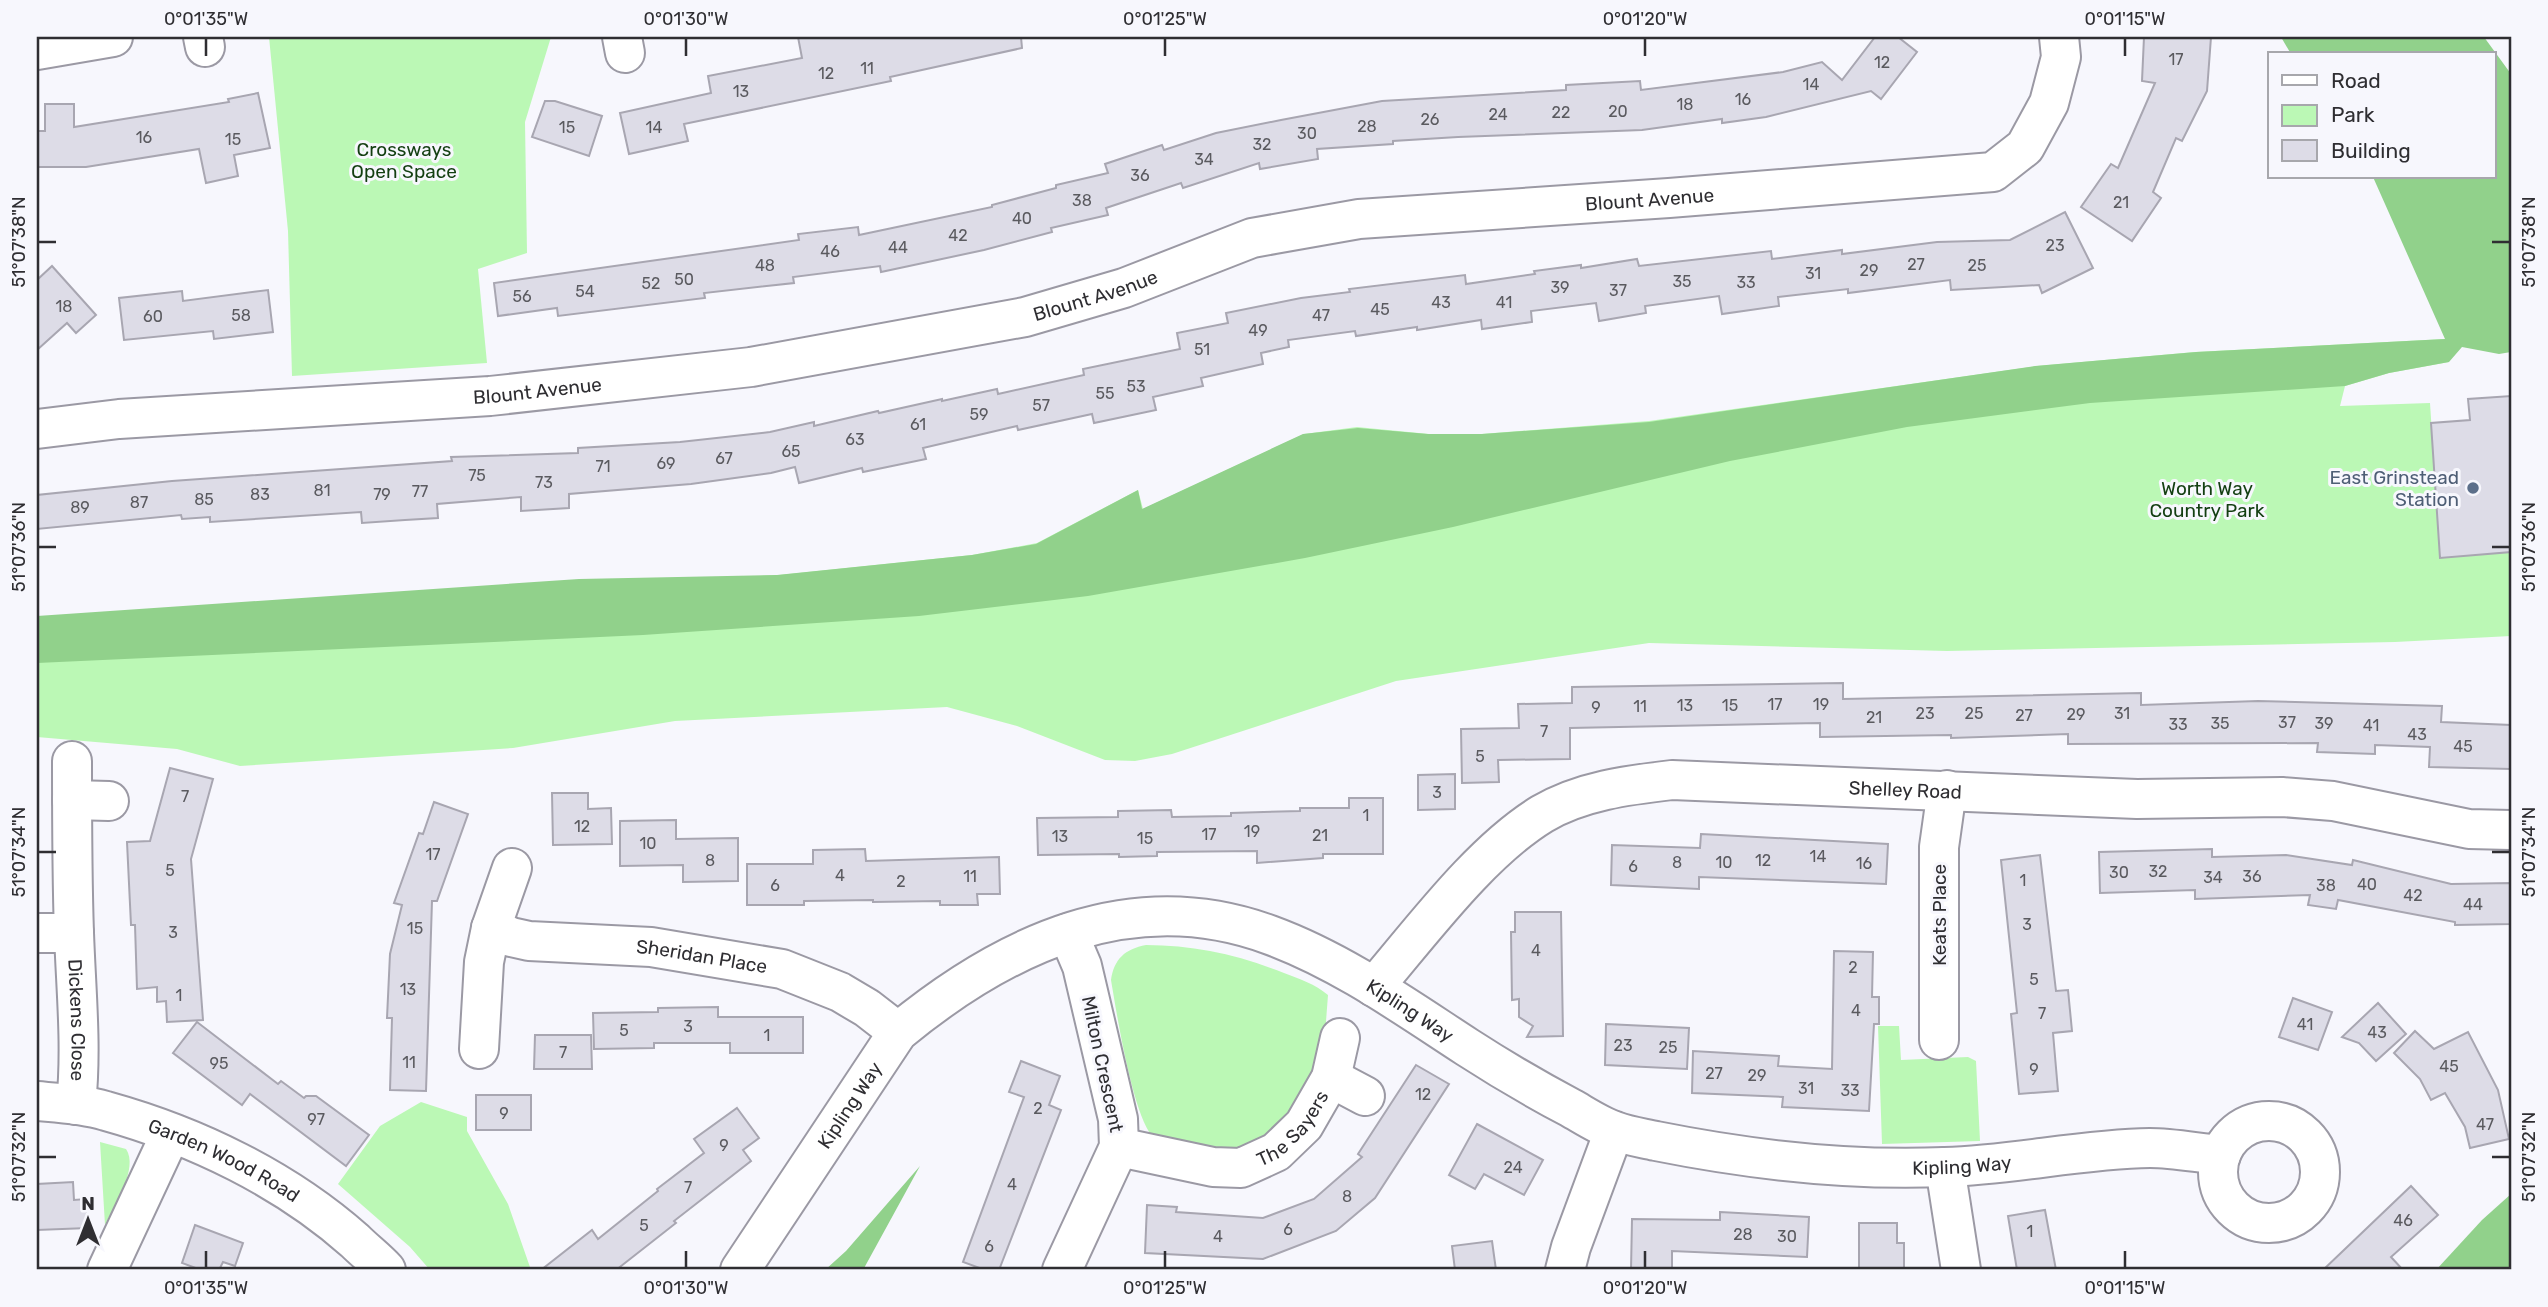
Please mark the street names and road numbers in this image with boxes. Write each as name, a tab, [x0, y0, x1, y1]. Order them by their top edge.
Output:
street label: Blount Avenue	[1584, 183, 1715, 216]
street label: Blount Avenue	[1030, 265, 1161, 326]
street label: Blount Avenue	[472, 373, 603, 409]
street label: Shelley Road	[1848, 776, 1962, 804]
street label: Keats Place	[1928, 864, 1951, 966]
street label: Sheridan Place	[636, 935, 769, 978]
street label: Dickens Close	[63, 958, 90, 1082]
street label: Kipling Way	[1362, 974, 1458, 1047]
street label: Milton Crescent	[1077, 994, 1128, 1135]
street label: Kipling Way	[813, 1058, 887, 1153]
street label: The Sayers	[1253, 1086, 1333, 1171]
street label: Garden Wood Road	[145, 1114, 304, 1207]
street label: Kipling Way	[1912, 1151, 2013, 1180]

